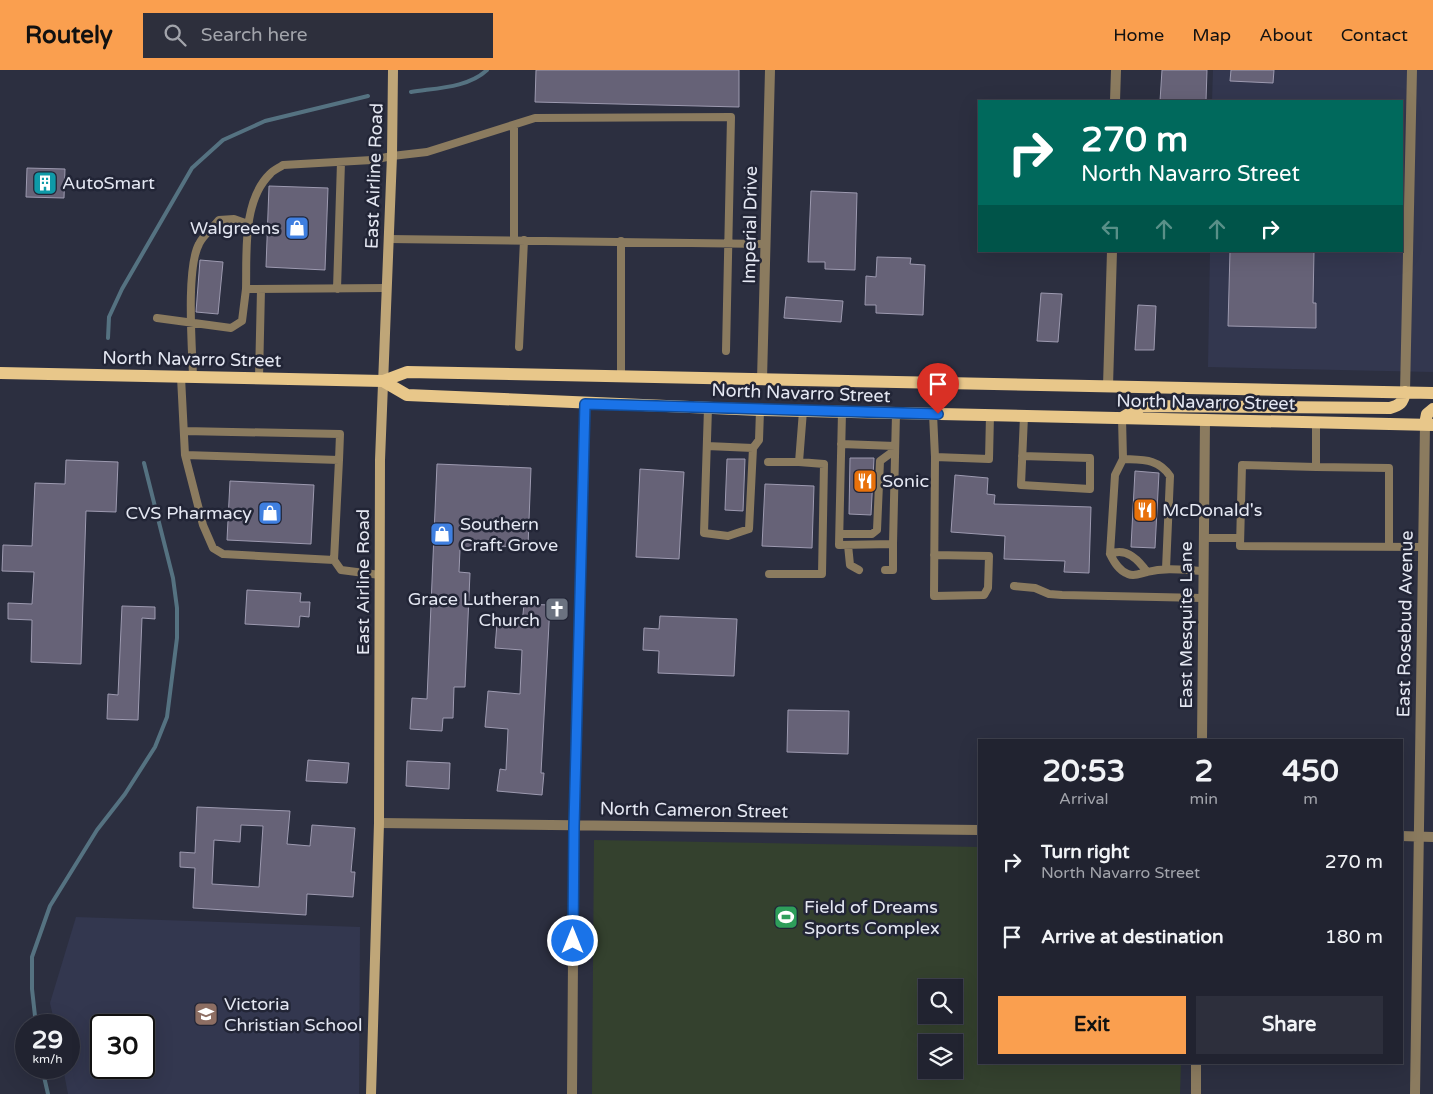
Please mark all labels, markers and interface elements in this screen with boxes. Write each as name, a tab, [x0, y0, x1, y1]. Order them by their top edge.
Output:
search box	[143, 13, 493, 58]
text: Routely	[25, 21, 113, 50]
icon: search	[161, 21, 189, 49]
text: Search here	[201, 24, 308, 46]
text: Home	[1113, 24, 1164, 46]
text: Map	[1192, 24, 1231, 46]
text: About	[1259, 24, 1313, 46]
text: Contact	[1341, 24, 1408, 46]
street label: East Airline Road	[360, 103, 388, 249]
text: 270 m	[1081, 119, 1188, 161]
icon: right	[998, 120, 1063, 185]
text: North Navarro Street	[1081, 161, 1300, 187]
street label: Imperial Drive	[738, 166, 762, 284]
building icon: AutoSmart	[32, 170, 58, 196]
place label: AutoSmart	[62, 172, 155, 194]
shop icon: Walgreens	[284, 215, 310, 241]
icon: left	[1097, 215, 1125, 243]
icon: ahead	[1150, 215, 1178, 243]
icon: ahead	[1203, 215, 1231, 243]
icon: right	[1256, 215, 1284, 243]
place label: Walgreens	[190, 217, 280, 239]
street label: North Navarro Street	[102, 346, 282, 372]
pin	[917, 363, 959, 414]
icon: arrive	[924, 370, 952, 398]
street label: North Navarro Street	[711, 379, 891, 407]
street label: North Navarro Street	[1116, 389, 1296, 415]
restaurant icon: Sonic	[852, 468, 878, 494]
place label: Sonic	[882, 470, 929, 492]
restaurant icon: McDonald's	[1132, 497, 1158, 523]
place label: McDonald's	[1162, 499, 1262, 521]
shop icon: CVS Pharmacy	[257, 500, 283, 526]
place label: CVS Pharmacy	[125, 502, 252, 524]
street label: East Airline Road	[352, 509, 374, 655]
place label: Southern Craft Grove	[460, 513, 558, 556]
shop icon: Southern Craft Grove	[429, 521, 455, 547]
street label: East Rosebud Avenue	[1392, 530, 1418, 718]
street label: East Mesquite Lane	[1175, 541, 1197, 709]
place label: Grace Lutheran Church	[408, 588, 540, 631]
church icon: Grace Lutheran Church	[544, 596, 570, 622]
text: 20:53	[1042, 753, 1125, 790]
text: 2	[1194, 753, 1213, 790]
text: 450	[1282, 753, 1339, 790]
text: Arrival	[1059, 789, 1109, 809]
text: min	[1190, 789, 1218, 809]
text: m	[1303, 789, 1318, 809]
street label: North Cameron Street	[600, 797, 789, 823]
text: Turn right	[1041, 841, 1129, 863]
icon: right	[998, 848, 1026, 876]
text: 270 m	[1325, 851, 1383, 873]
text: North Navarro Street	[1041, 863, 1200, 883]
place label: Field of Dreams Sports Complex	[804, 896, 940, 939]
sports icon: Field of Dreams Sports Complex	[773, 904, 799, 930]
position arrow	[546, 914, 598, 966]
icon: arrive	[998, 923, 1026, 951]
text: Arrive at destination	[1041, 926, 1224, 948]
text: 180 m	[1325, 926, 1383, 948]
map controls	[918, 979, 963, 1079]
button: search	[918, 979, 963, 1024]
place label: Victoria Christian School	[224, 993, 363, 1036]
button: Exit	[998, 996, 1186, 1054]
button: Share	[1196, 996, 1383, 1054]
school or university icon: Victoria Christian School	[193, 1001, 219, 1027]
speed limit sign: 30	[90, 1014, 155, 1079]
text: 29	[32, 1025, 63, 1055]
button: layers	[918, 1034, 963, 1079]
text: km/h	[32, 1052, 63, 1066]

